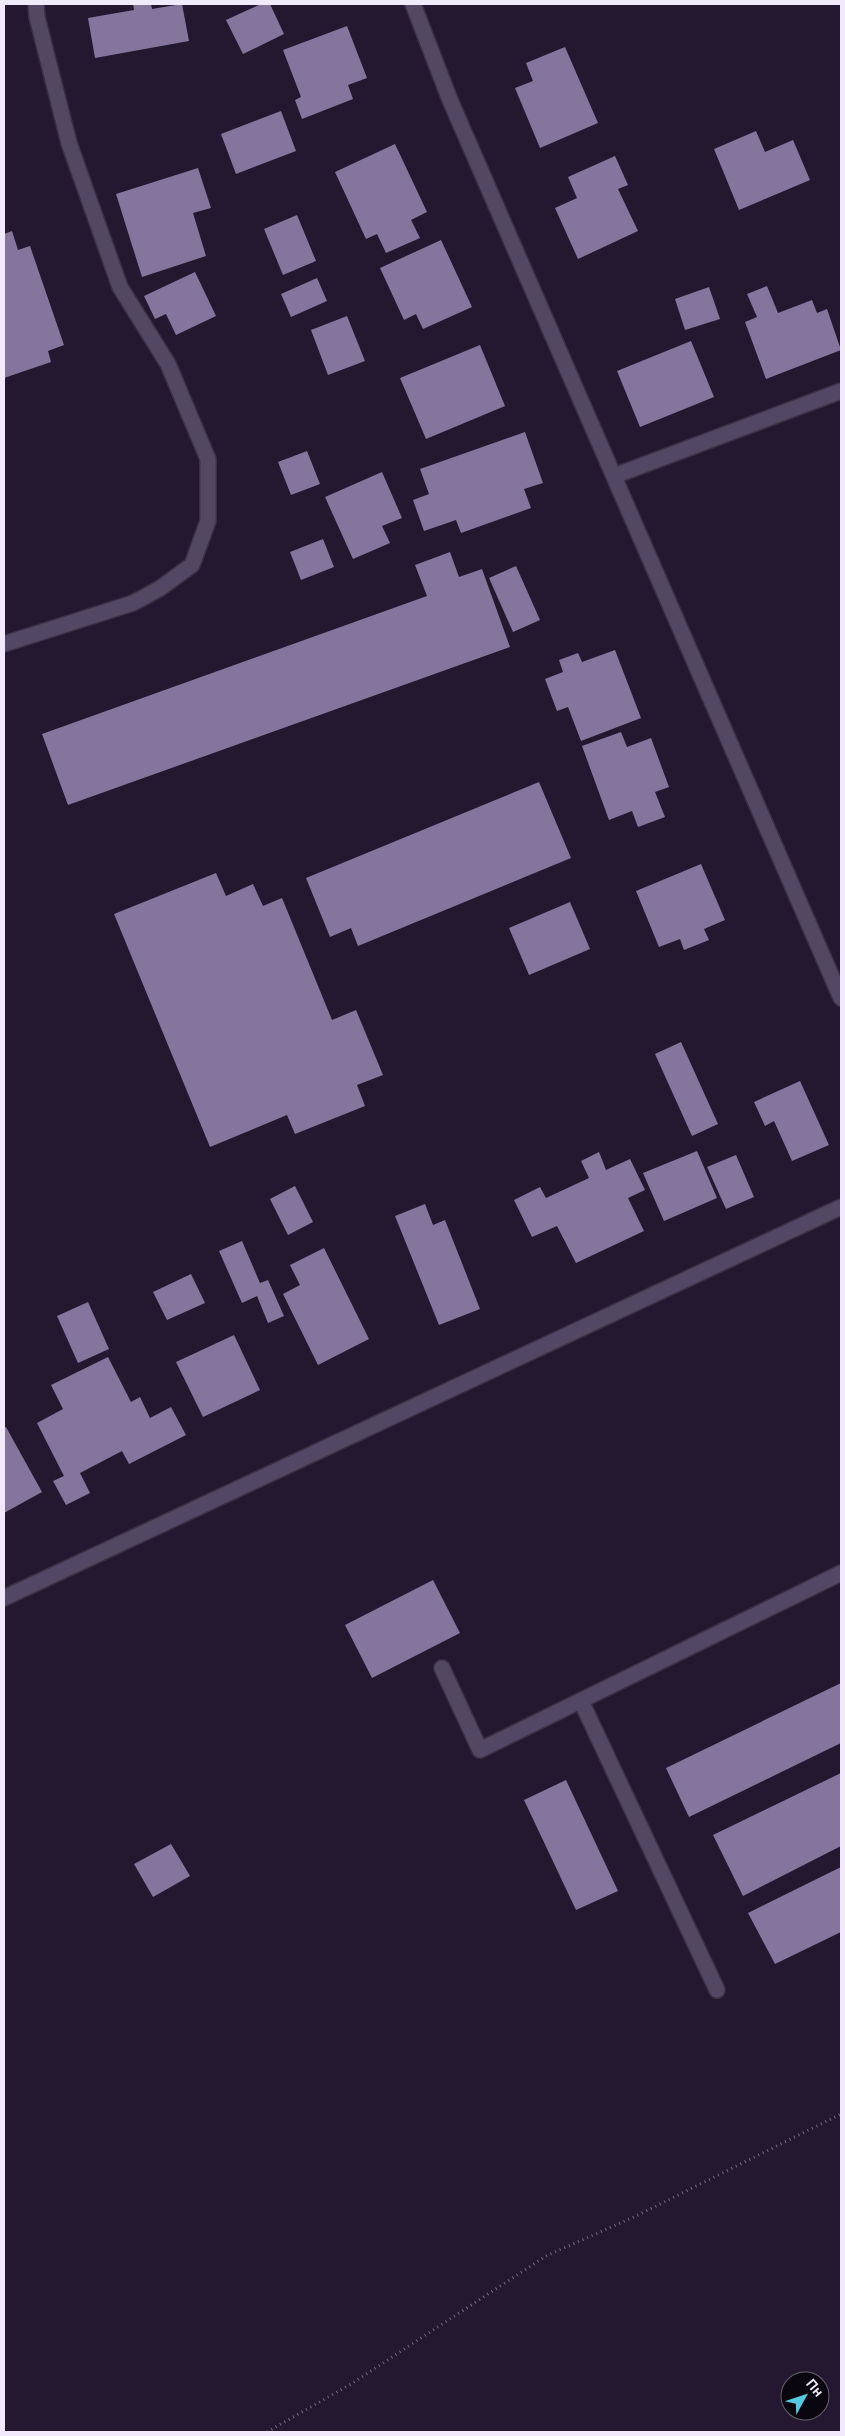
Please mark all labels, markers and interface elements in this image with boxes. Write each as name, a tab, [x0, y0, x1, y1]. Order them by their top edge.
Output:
north arrow	[780, 2371, 830, 2421]
text: Пн	[803, 2375, 827, 2400]

